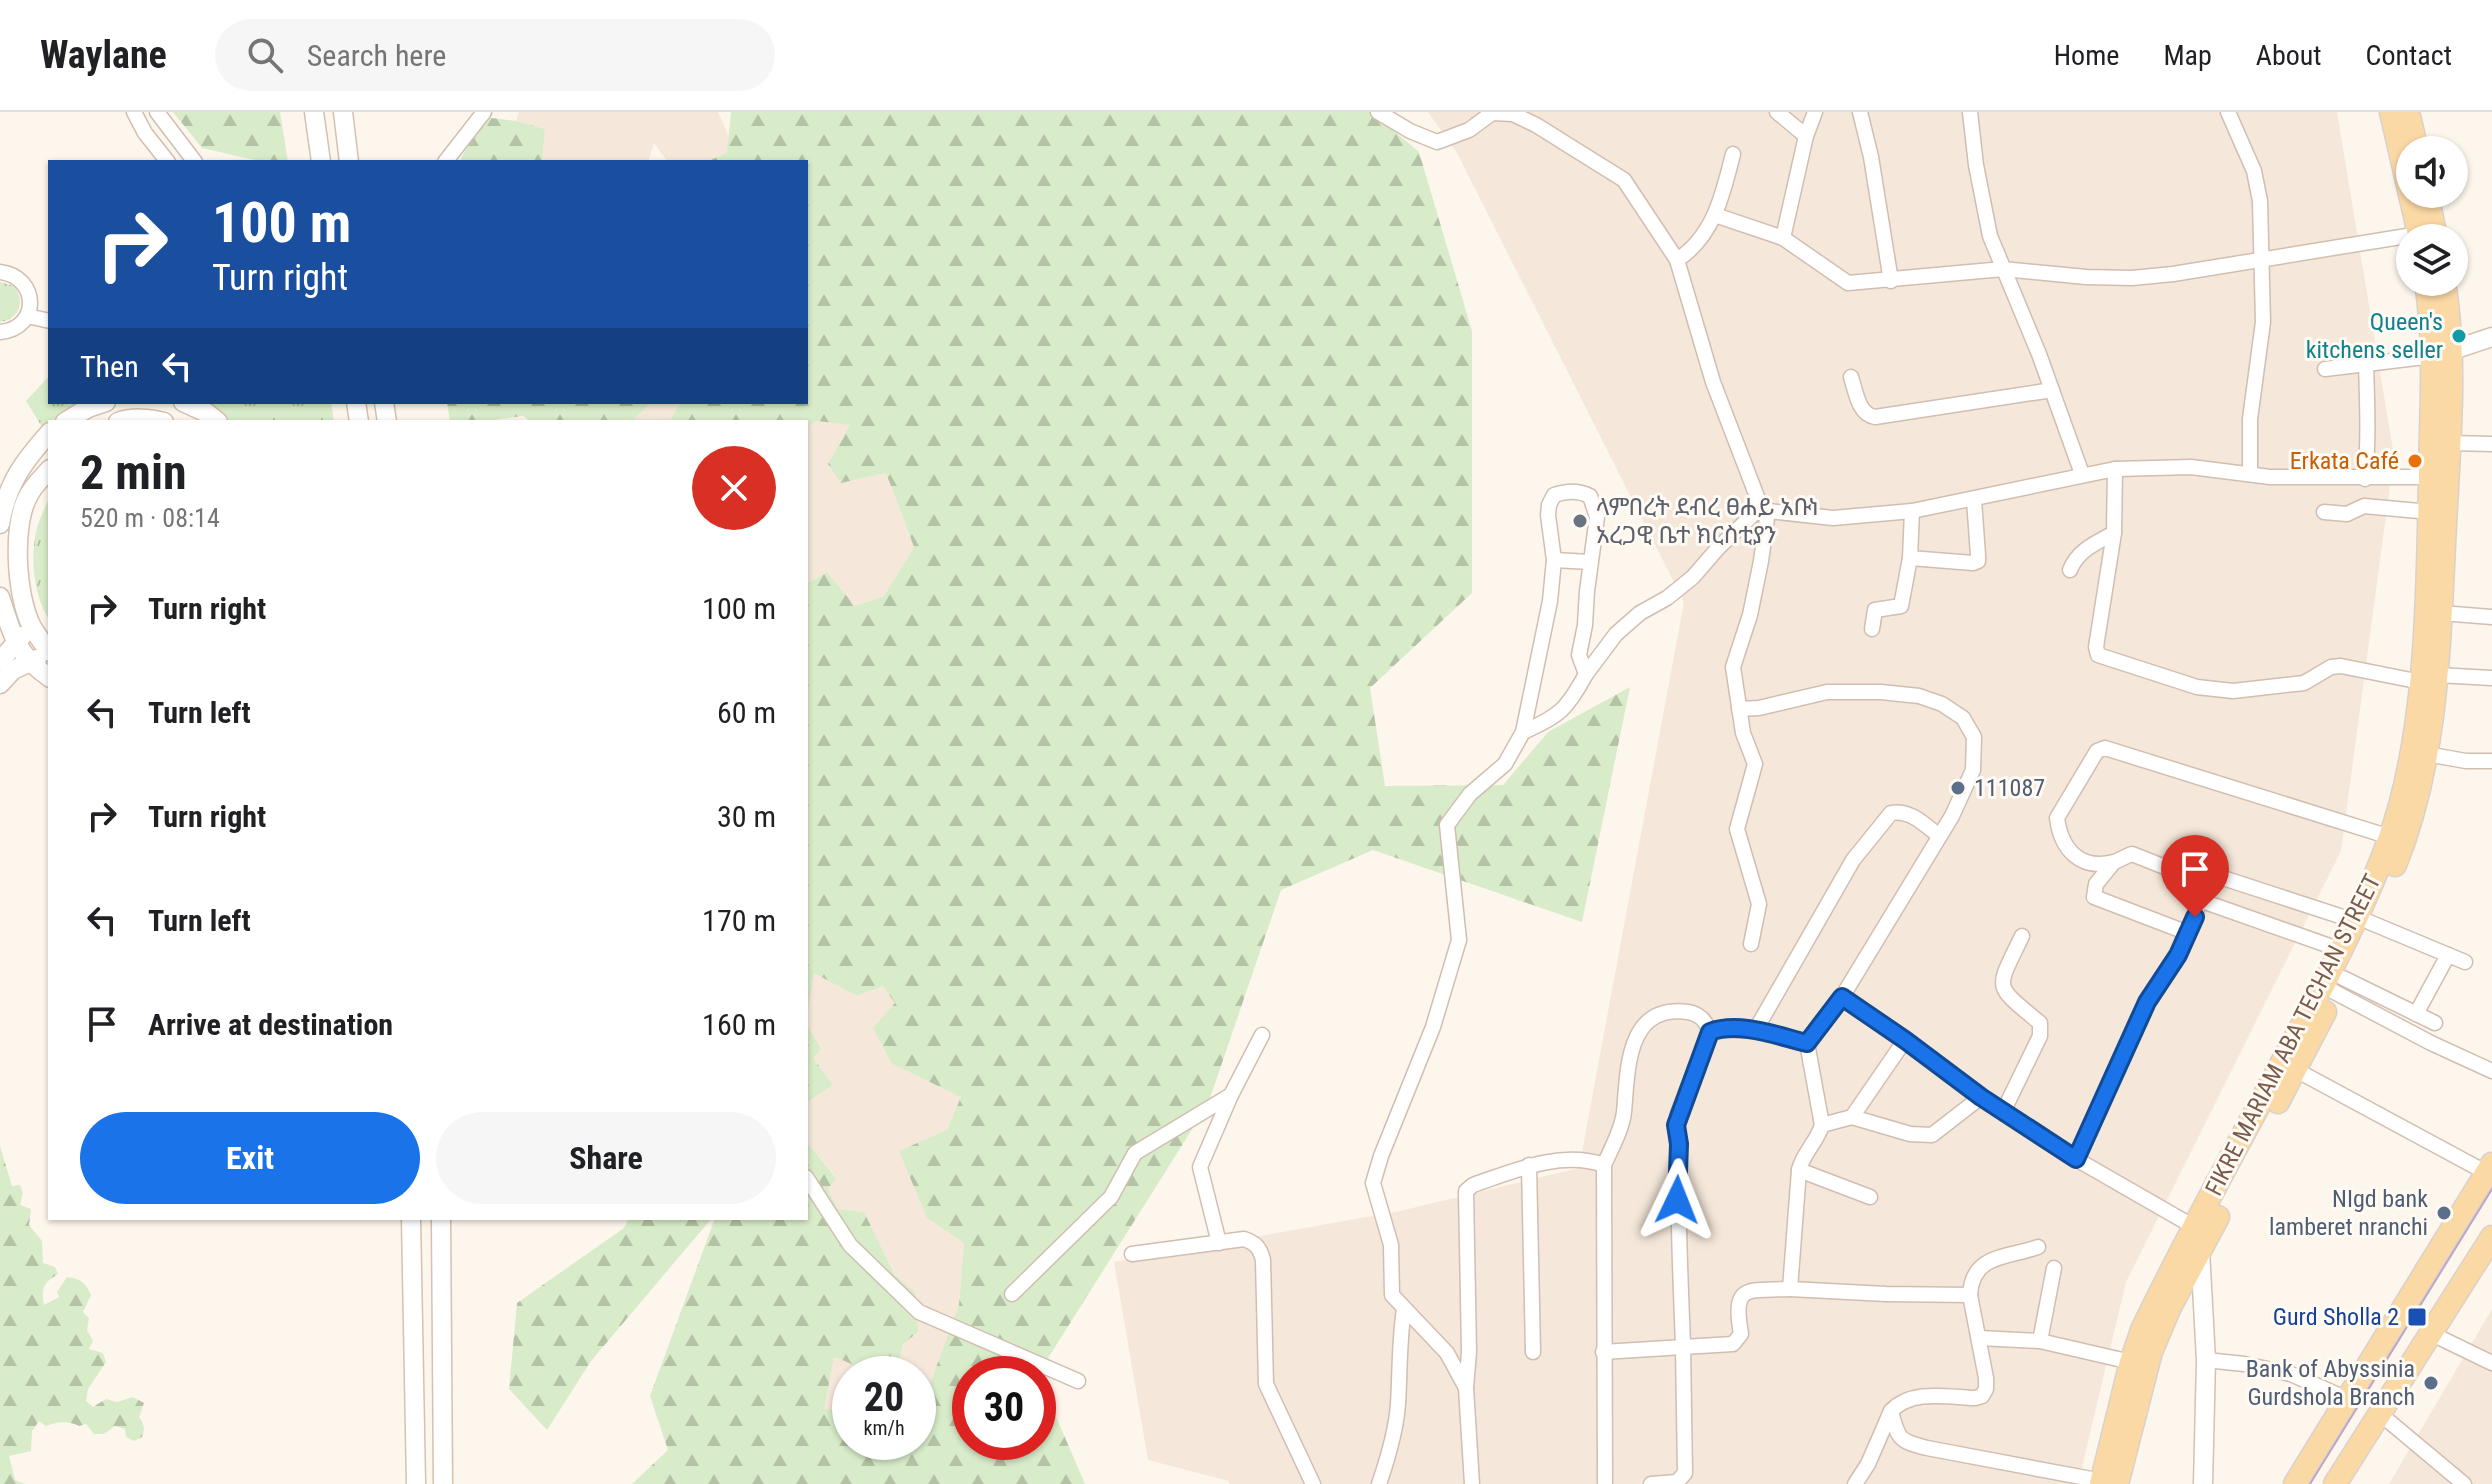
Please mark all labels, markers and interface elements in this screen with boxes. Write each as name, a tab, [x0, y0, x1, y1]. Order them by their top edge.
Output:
search box	[215, 19, 775, 91]
text: Waylane	[40, 33, 167, 77]
icon: search	[243, 33, 287, 77]
text: Search here	[307, 38, 446, 73]
text: Home	[2054, 39, 2119, 72]
text: Map	[2163, 39, 2212, 72]
text: About	[2256, 39, 2322, 72]
text: Contact	[2366, 39, 2452, 72]
map controls	[2396, 136, 2468, 296]
button: sound	[2396, 136, 2468, 208]
text: 100 m	[212, 190, 351, 256]
icon: right	[80, 192, 184, 296]
button: layers	[2396, 224, 2468, 296]
text: Turn right	[212, 257, 348, 299]
place label: Queen's kitchens seller	[2306, 308, 2443, 364]
marker: Queen's kitchens seller	[2450, 327, 2468, 345]
icon: left	[155, 344, 199, 388]
text: Then	[80, 349, 139, 384]
text: 2 min	[80, 444, 187, 501]
button: close	[692, 446, 776, 530]
place label: Erkata Café	[2290, 447, 2399, 475]
marker: Erkata Café	[2406, 452, 2424, 470]
place label: ላምበረት ደብረ ፀሐይ አቡነ አረጋዊ ቤተ ክርስቲያን	[1596, 493, 1819, 549]
text: 520 m · 08:14	[80, 503, 220, 533]
marker: ላምበረት ደብረ ፀሐይ አቡነ አረጋዊ ቤተ ክርስቲያን	[1571, 512, 1589, 530]
icon: right	[80, 586, 124, 630]
text: Turn right	[148, 591, 266, 626]
text: 100 m	[702, 591, 776, 626]
icon: left	[80, 690, 124, 734]
text: Turn left	[148, 695, 251, 730]
text: 60 m	[717, 695, 776, 730]
place label: 111087	[1974, 774, 2045, 802]
marker: 111087	[1949, 779, 1967, 797]
icon: right	[80, 794, 124, 838]
text: Turn right	[148, 799, 266, 834]
text: 30 m	[717, 799, 776, 834]
pin	[2161, 835, 2229, 917]
icon: arrive	[2173, 847, 2217, 891]
street label: FIKRE MARIAM ABA TECHAN STREET	[2200, 870, 2386, 1200]
icon: left	[80, 898, 124, 942]
text: Turn left	[148, 903, 251, 938]
text: 170 m	[702, 903, 776, 938]
icon: arrive	[80, 1002, 124, 1046]
text: Arrive at destination	[148, 1007, 393, 1042]
text: 160 m	[702, 1007, 776, 1042]
button: Exit	[80, 1112, 420, 1204]
button: Share	[436, 1112, 776, 1204]
position arrow	[1635, 1158, 1719, 1242]
place label: NIgd bank lamberet nranchi	[2269, 1185, 2428, 1241]
marker: NIgd bank lamberet nranchi	[2435, 1204, 2453, 1222]
place label: Gurd Sholla 2	[2273, 1303, 2399, 1331]
marker: Gurd Sholla 2	[2406, 1306, 2428, 1328]
place label: Bank of Abyssinia Gurdshola Branch	[2246, 1355, 2415, 1411]
speed limit sign: 30	[952, 1356, 1056, 1460]
text: 20	[864, 1374, 904, 1421]
marker: Bank of Abyssinia Gurdshola Branch	[2422, 1374, 2440, 1392]
text: km/h	[863, 1416, 905, 1440]

